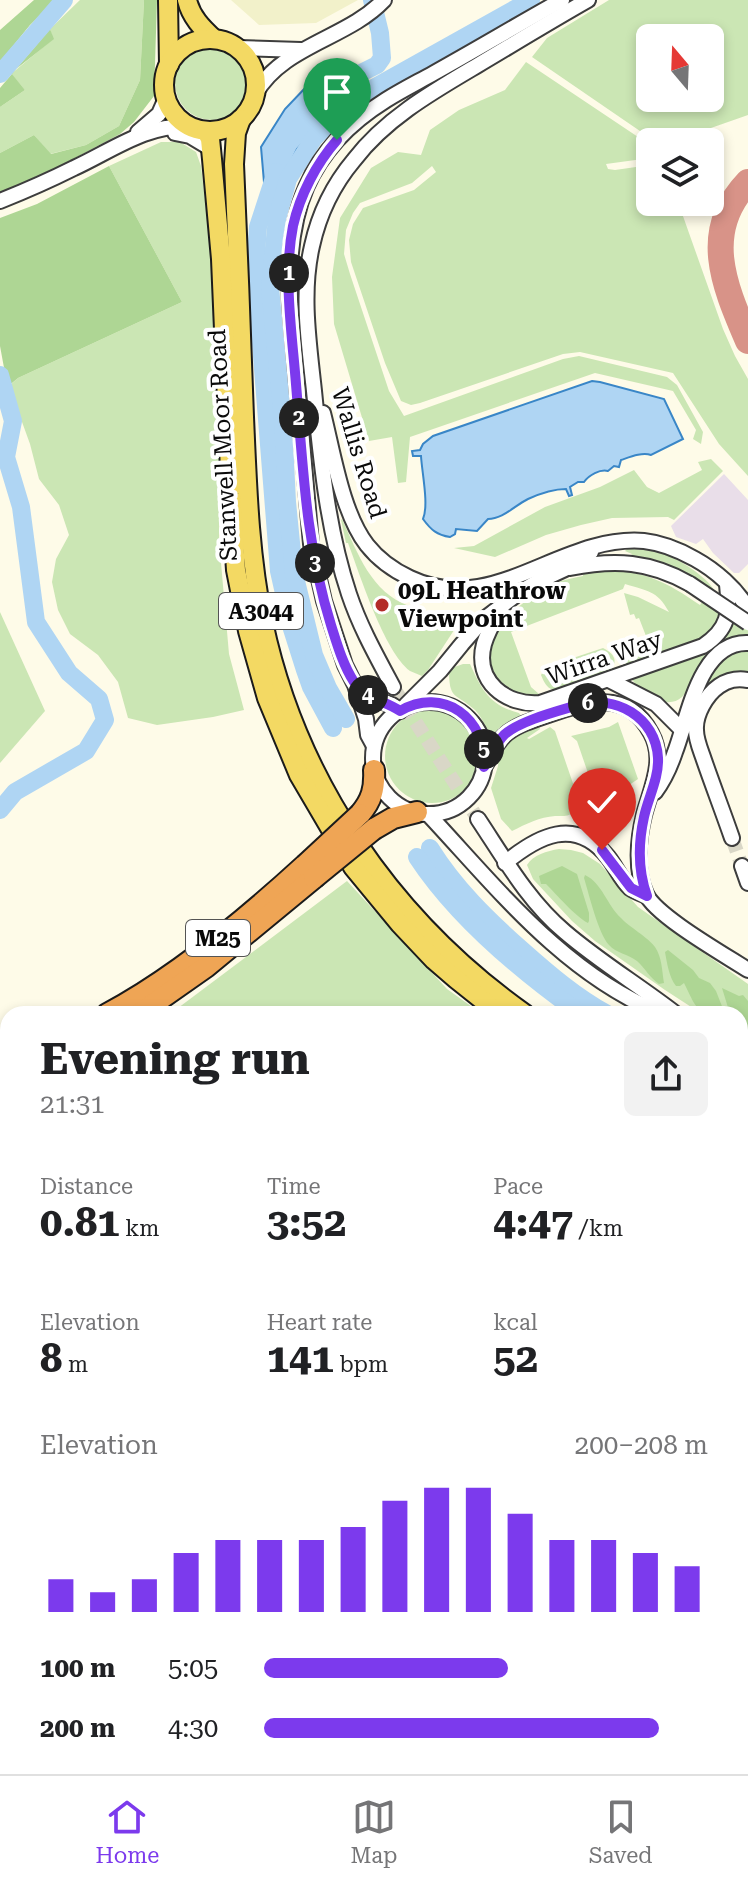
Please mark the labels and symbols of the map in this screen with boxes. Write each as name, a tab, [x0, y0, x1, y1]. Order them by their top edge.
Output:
north arrow	[636, 24, 724, 112]
pin	[303, 58, 371, 140]
pin: 1	[269, 253, 309, 293]
street label: Stanwell Moor Road	[203, 328, 243, 562]
street label: Wallis Road	[326, 384, 392, 522]
pin: 2	[279, 398, 319, 438]
pin: 3	[295, 543, 335, 583]
place label: 09L Heathrow Viewpoint	[398, 577, 566, 633]
road number: A3044	[219, 593, 303, 629]
marker: 09L Heathrow Viewpoint	[373, 596, 391, 614]
street label: Wirra Way	[542, 625, 666, 691]
pin: 4	[348, 675, 388, 715]
pin: 6	[568, 683, 608, 723]
pin: 5	[464, 729, 504, 769]
pin	[568, 768, 636, 850]
road number: M25	[186, 920, 250, 956]

